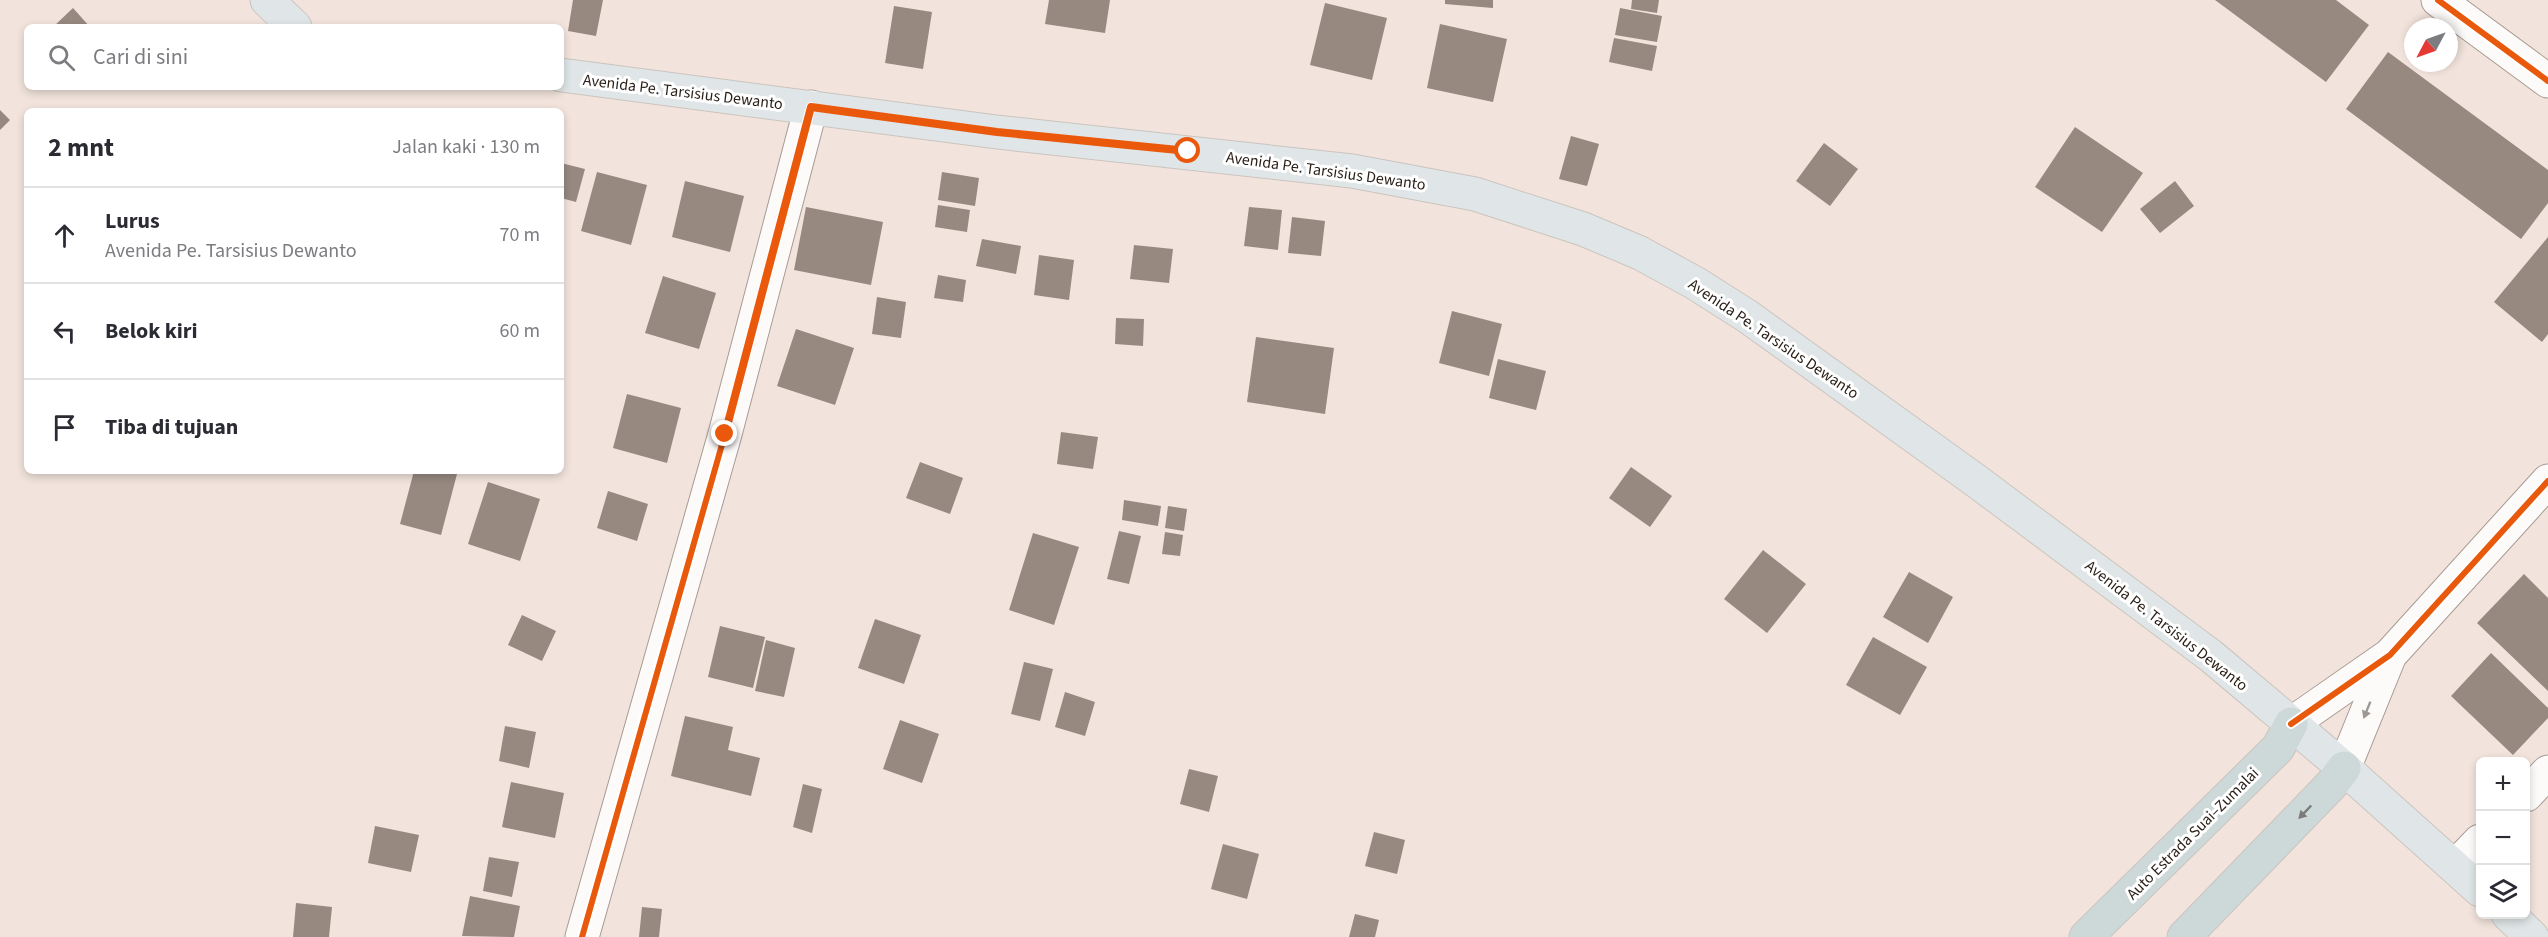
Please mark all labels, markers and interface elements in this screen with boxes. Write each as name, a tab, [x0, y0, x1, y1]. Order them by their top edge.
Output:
north arrow	[2404, 18, 2458, 72]
search box	[24, 24, 564, 90]
icon: search	[45, 41, 78, 74]
text: Cari di sini	[93, 41, 188, 73]
street label: Avenida Pe. Tarsisius Dewanto	[582, 69, 784, 115]
text: 2 mnt	[48, 129, 114, 166]
text: Jalan kaki · 130 m	[392, 133, 540, 161]
route start	[1174, 137, 1200, 163]
street label: Avenida Pe. Tarsisius Dewanto	[1225, 146, 1427, 196]
text: Lurus	[105, 205, 160, 237]
icon: ahead	[48, 219, 81, 252]
text: 70 m	[500, 221, 540, 249]
text: Avenida Pe. Tarsisius Dewanto	[105, 237, 357, 265]
street label: Avenida Pe. Tarsisius Dewanto	[1684, 273, 1863, 404]
icon: left	[48, 315, 81, 348]
text: Belok kiri	[105, 315, 198, 347]
text: 60 m	[500, 317, 540, 345]
icon: arrive	[48, 411, 81, 444]
text: Tiba di tujuan	[105, 411, 238, 443]
route end	[711, 420, 737, 446]
street label: Avenida Pe. Tarsisius Dewanto	[2080, 555, 2252, 696]
one-way arrow	[2362, 701, 2372, 719]
map controls	[2476, 757, 2530, 919]
button: +	[2476, 757, 2530, 811]
street label: Auto Estrada Suai–Zumalai	[2122, 763, 2264, 905]
one-way arrow	[2298, 804, 2312, 819]
button: −	[2476, 811, 2530, 865]
button: layers	[2476, 865, 2530, 919]

